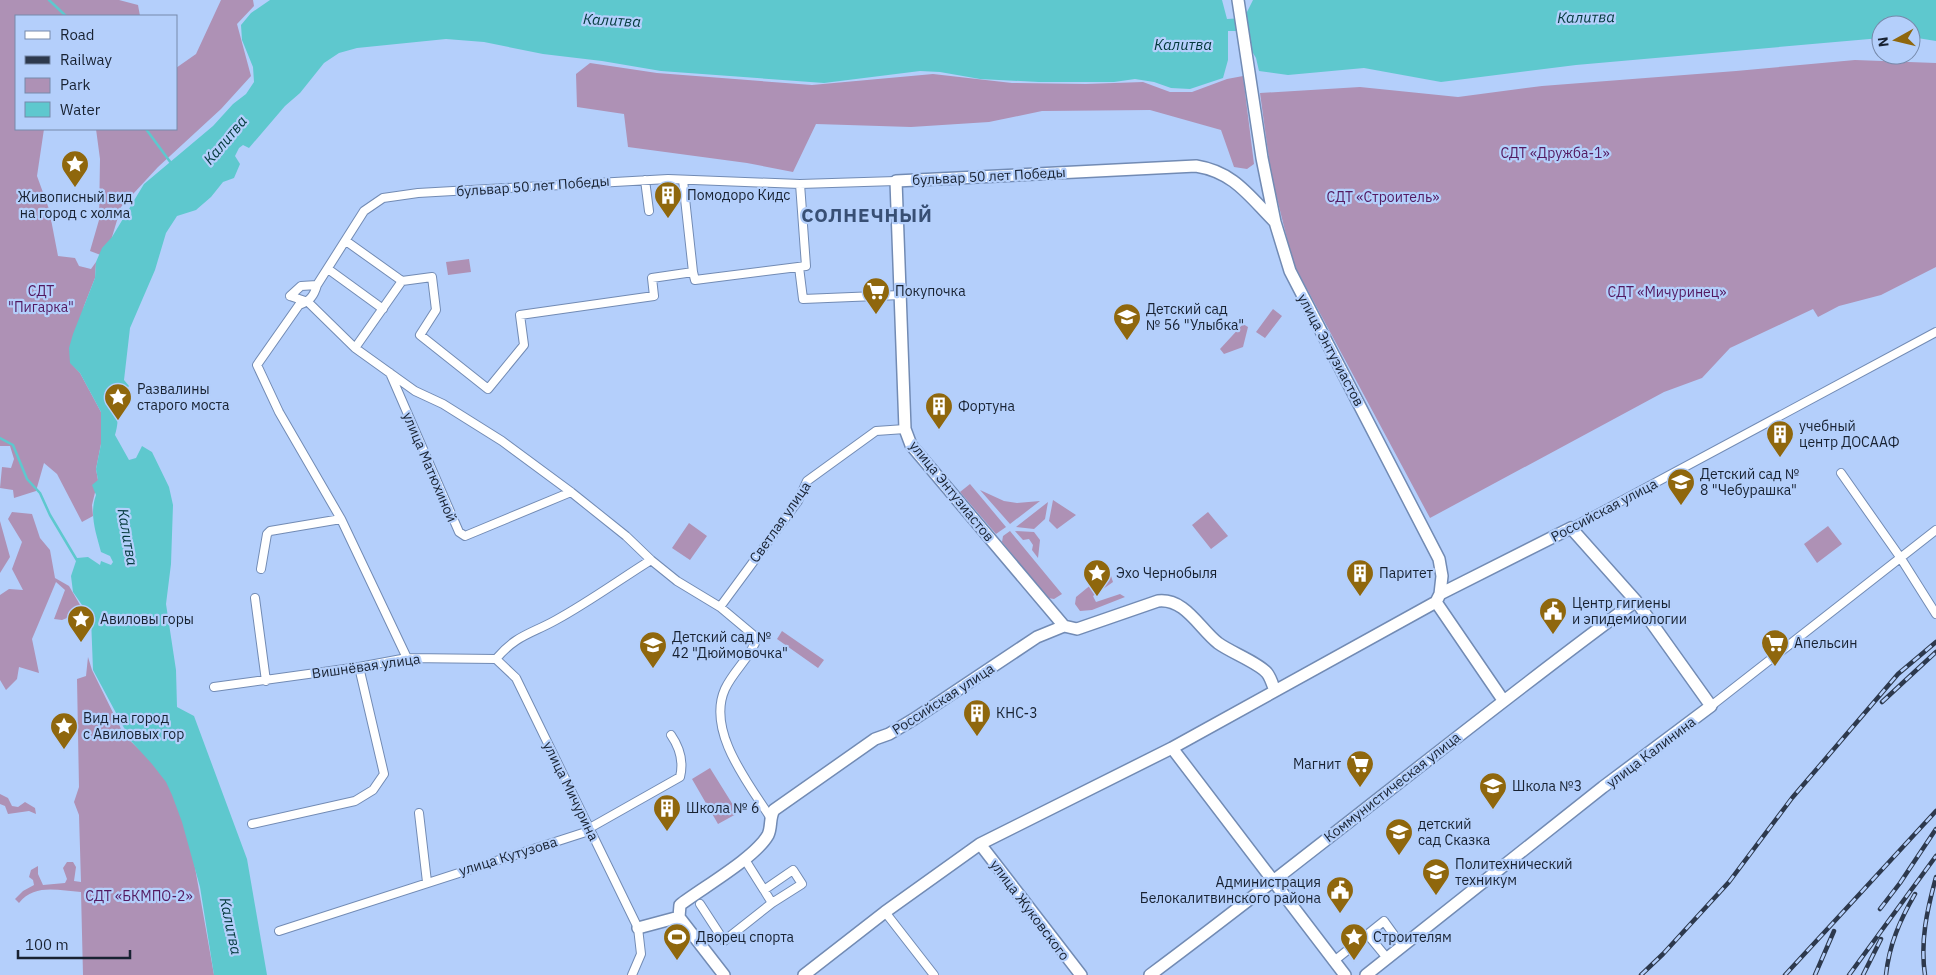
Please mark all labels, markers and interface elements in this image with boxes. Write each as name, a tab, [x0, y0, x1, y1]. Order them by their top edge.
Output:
water label: Калитва	[1557, 7, 1615, 27]
water label: Калитва	[583, 9, 642, 31]
legend	[15, 15, 178, 130]
north arrow	[1871, 15, 1921, 65]
text: Road	[60, 25, 95, 44]
water label: Калитва	[1154, 35, 1212, 54]
text: N	[1874, 36, 1893, 48]
text: Railway	[60, 50, 113, 69]
text: Park	[60, 75, 90, 94]
text: Water	[60, 100, 101, 119]
water label: Калитва	[199, 112, 251, 168]
park label: СДТ «Дружба-1»	[1500, 144, 1610, 162]
place icon: Живописный вид на город с холма	[60, 149, 90, 188]
street label: бульвар 50 лет Победы	[912, 163, 1066, 189]
street label: бульвар 50 лет Победы	[456, 172, 610, 200]
building icon: Помодоро Кидс	[653, 180, 683, 219]
place label: Помодоро Кидс	[687, 186, 790, 204]
place label: Живописный вид на город с холма	[17, 188, 133, 222]
park label: СДТ «Строитель»	[1327, 188, 1439, 206]
district label: СОЛНЕЧНЫЙ	[801, 203, 933, 227]
supermarket icon: Покупочка	[861, 276, 891, 315]
park label: СДТ "Пигарка"	[8, 282, 74, 316]
place label: Покупочка	[895, 282, 966, 300]
park label: СДТ «Мичуринец»	[1608, 283, 1726, 301]
street label: улица Энтузиастов	[1294, 291, 1368, 409]
place label: Детский сад № 56 "Улыбка"	[1146, 300, 1244, 334]
school or university icon: Детский сад № 56 "Улыбка"	[1112, 302, 1142, 341]
place label: Развалины старого моста	[137, 380, 230, 414]
place icon: Развалины старого моста	[103, 382, 133, 421]
building icon: Фортуна	[924, 391, 954, 430]
place label: Фортуна	[958, 397, 1016, 415]
street label: улица Матюхиной	[399, 409, 461, 525]
place label: учебный центр ДОСААФ	[1799, 417, 1900, 451]
building icon: учебный центр ДОСААФ	[1765, 419, 1795, 458]
street label: улица Энтузиастов	[906, 437, 998, 545]
place label: Детский сад № 8 "Чебурашка"	[1700, 465, 1799, 499]
school or university icon: Детский сад № 8 "Чебурашка"	[1666, 467, 1696, 506]
street label: Российская улица	[1548, 474, 1661, 546]
street label: Светлая улица	[745, 477, 815, 566]
water label: Калитва	[114, 507, 142, 567]
place icon: Эхо Чернобыля	[1082, 558, 1112, 597]
building icon: Паритет	[1345, 558, 1375, 597]
place label: Эхо Чернобыля	[1116, 564, 1217, 582]
place label: Паритет	[1379, 564, 1433, 582]
place label: Центр гигиены и эпидемиологии	[1572, 594, 1687, 628]
public building icon: Центр гигиены и эпидемиологии	[1538, 596, 1568, 635]
place icon: Авиловы горы	[66, 604, 96, 643]
place label: Авиловы горы	[100, 610, 194, 628]
place label: Детский сад № 42 "Дюймовочка"	[672, 628, 788, 662]
supermarket icon: Апельсин	[1760, 628, 1790, 667]
school or university icon: Детский сад № 42 "Дюймовочка"	[638, 630, 668, 669]
place label: Апельсин	[1794, 634, 1857, 652]
street label: Вишнёвая улица	[311, 649, 422, 683]
street label: Российская улица	[889, 659, 998, 739]
building icon: КНС-3	[962, 698, 992, 737]
place label: КНС-3	[996, 704, 1038, 722]
place label: Вид на город с Авиловых гор	[83, 709, 184, 743]
place icon: Вид на город с Авиловых гор	[49, 711, 79, 750]
street label: улица Калинина	[1603, 712, 1700, 791]
street label: Коммунистическая улица	[1320, 728, 1464, 846]
street label: улица Мичурина	[539, 738, 603, 844]
supermarket icon: Магнит	[1345, 749, 1375, 788]
place label: Магнит	[1293, 755, 1341, 773]
school or university icon: Школа №3	[1478, 771, 1508, 810]
place label: Школа №3	[1512, 777, 1582, 795]
building icon: Школа № 6	[652, 793, 682, 832]
place label: Школа № 6	[686, 799, 759, 817]
place label: детский сад Сказка	[1418, 815, 1491, 849]
school or university icon: детский сад Сказка	[1384, 817, 1414, 856]
street label: улица Кутузова	[457, 832, 560, 880]
place label: Политехнический техникум	[1455, 855, 1573, 889]
street label: улица Жуковского	[986, 856, 1074, 964]
school or university icon: Политехнический техникум	[1421, 857, 1451, 896]
place label: Администрация Белокалитвинского района	[1140, 873, 1322, 907]
public building icon: Администрация Белокалитвинского района	[1325, 875, 1355, 914]
park label: СДТ «БКМПО-2»	[85, 887, 193, 905]
water label: Калитва	[216, 896, 246, 957]
sports icon: Дворец спорта	[662, 922, 692, 961]
place icon: Строителям	[1339, 922, 1369, 961]
scale bar	[18, 928, 130, 960]
place label: Дворец спорта	[696, 928, 795, 946]
place label: Строителям	[1373, 928, 1452, 946]
text: 100 m	[25, 935, 69, 954]

